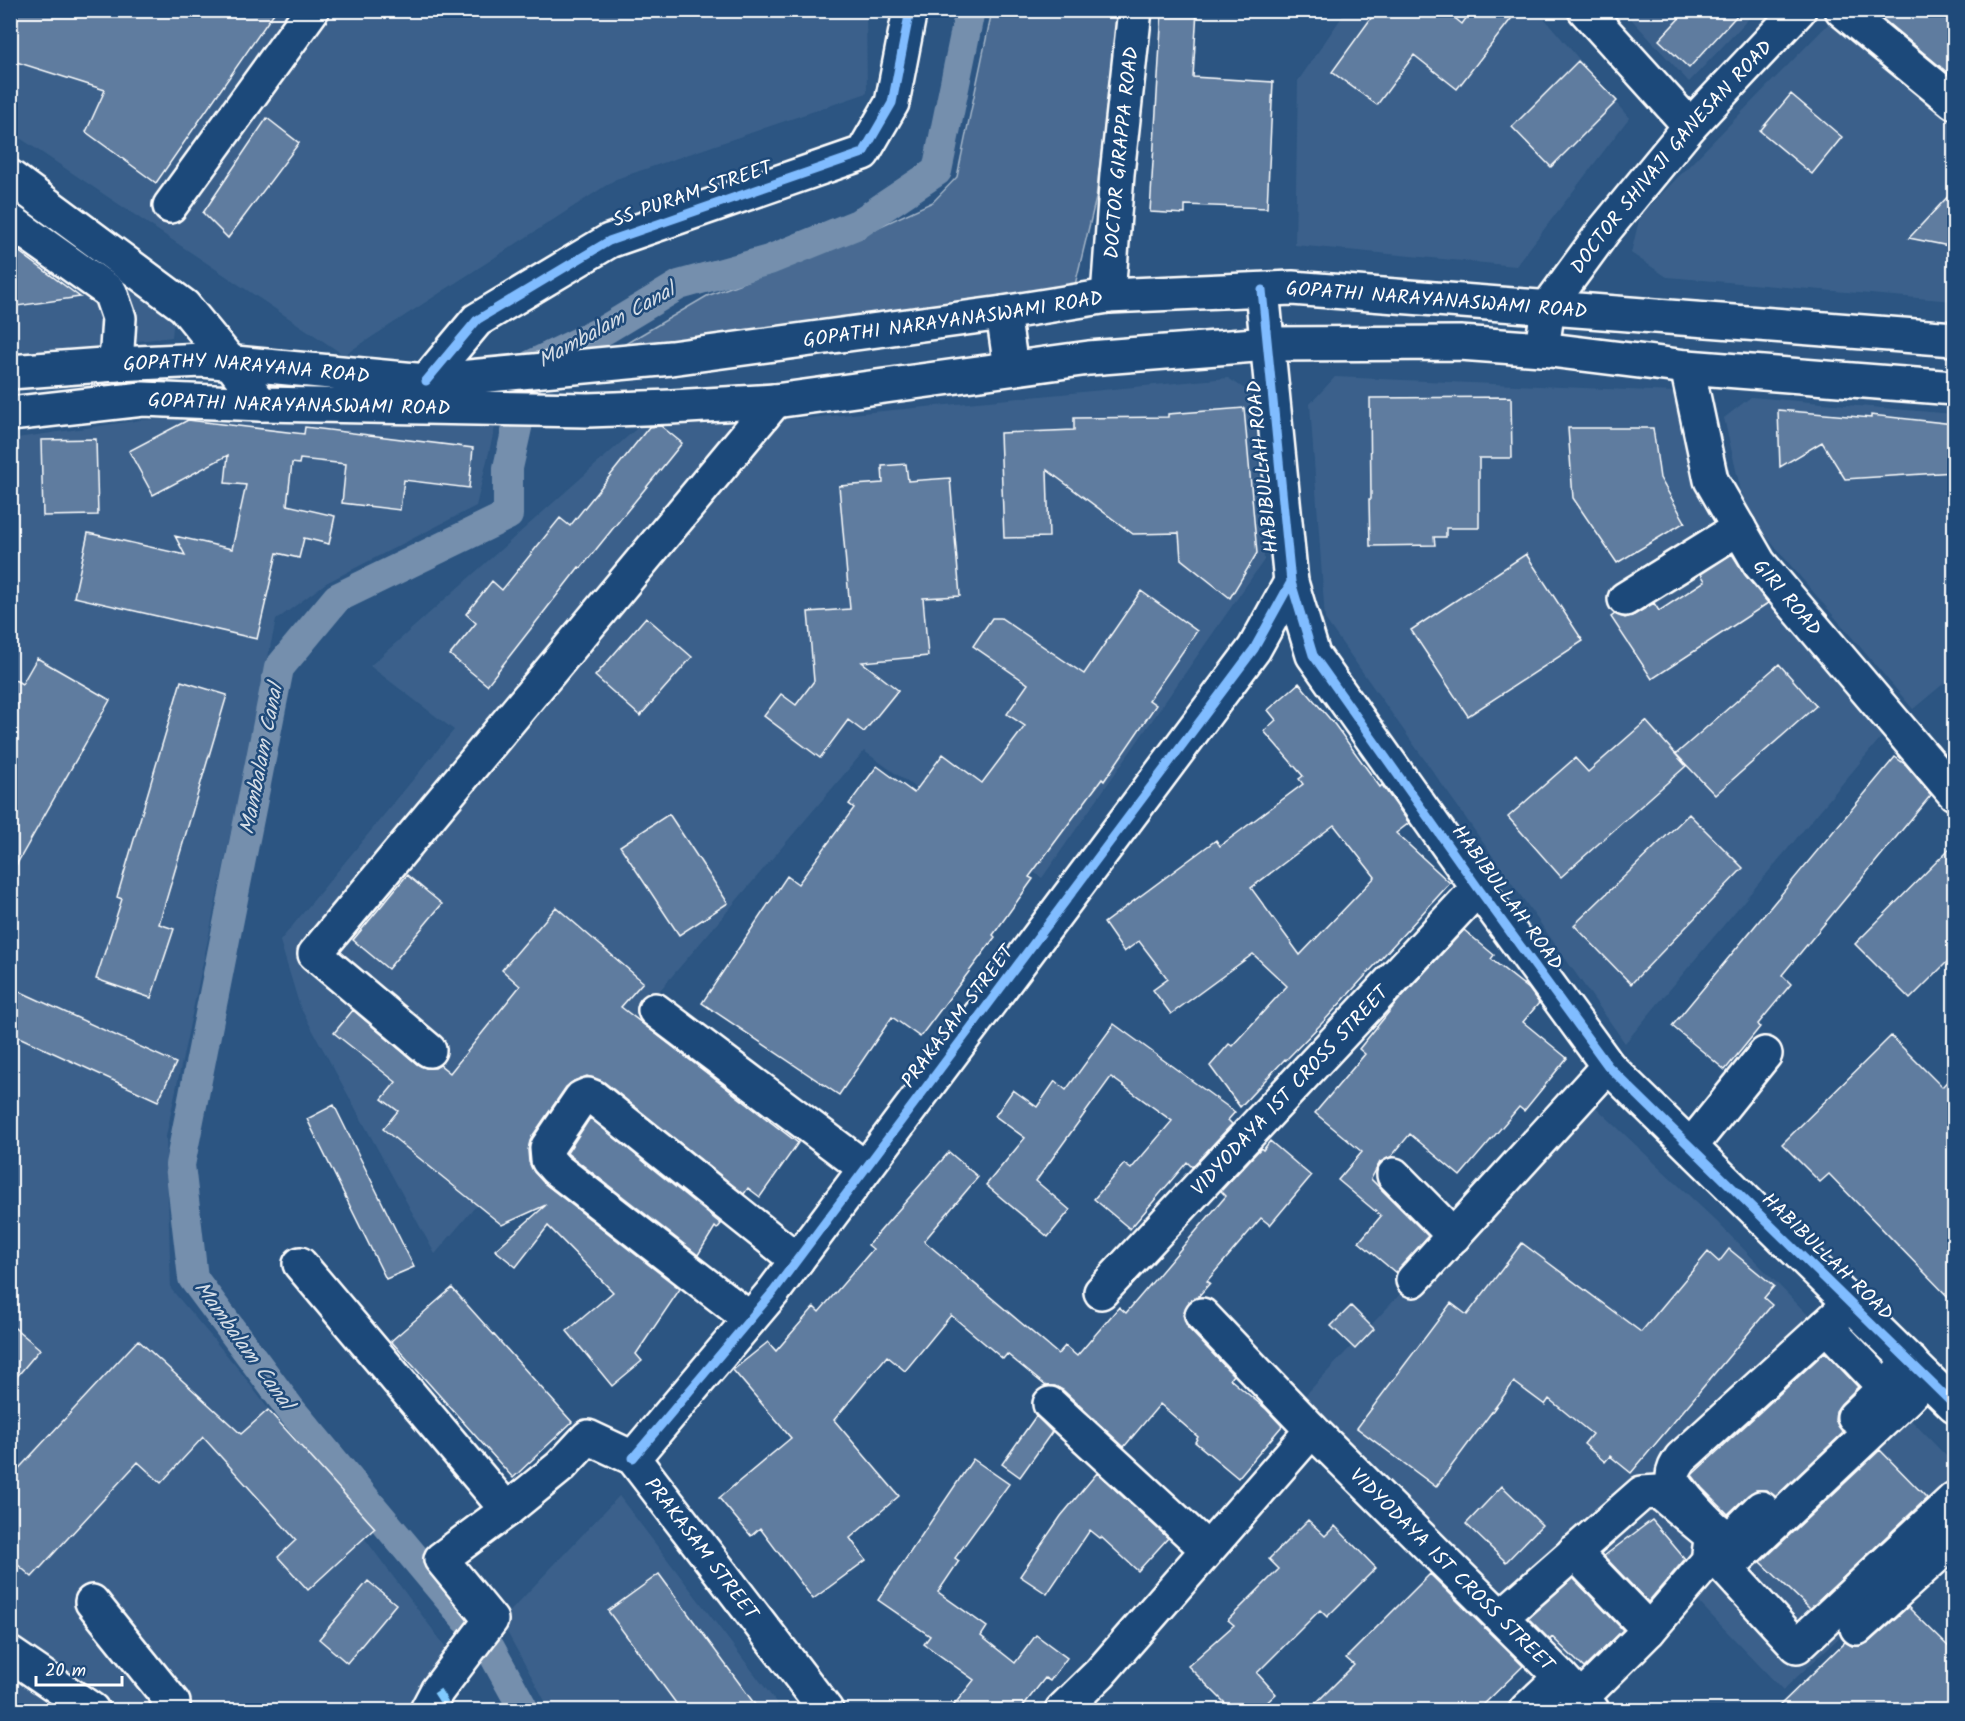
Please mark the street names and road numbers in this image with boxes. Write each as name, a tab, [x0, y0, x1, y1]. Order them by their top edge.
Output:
street label: DOCTOR SHIVAJI GANESAN ROAD	[1563, 33, 1781, 282]
street label: DOCTOR GIRAPPA ROAD	[1097, 45, 1149, 260]
street label: SS PURAM STREET	[609, 152, 779, 237]
street label: GOPATHI NARAYANASWAMI ROAD	[1285, 274, 1588, 329]
street label: GOPATHI NARAYANASWAMI ROAD	[801, 283, 1105, 358]
street label: GOPATHY NARAYANA ROAD	[122, 346, 371, 394]
street label: HABIBULLAH ROAD	[1239, 379, 1289, 555]
street label: GOPATHI NARAYANASWAMI ROAD	[147, 385, 451, 425]
street label: GIRI ROAD	[1744, 552, 1829, 644]
street label: HABIBULLAH ROAD	[1442, 819, 1570, 978]
street label: PRAKASAM STREET	[894, 937, 1025, 1096]
street label: VIDYODAYA 1ST CROSS STREET	[1184, 977, 1399, 1204]
street label: HABIBULLAH ROAD	[1753, 1186, 1900, 1329]
street label: VIDYODAYA 1ST CROSS STREET	[1341, 1461, 1563, 1682]
street label: PRAKASAM STREET	[635, 1471, 767, 1629]

